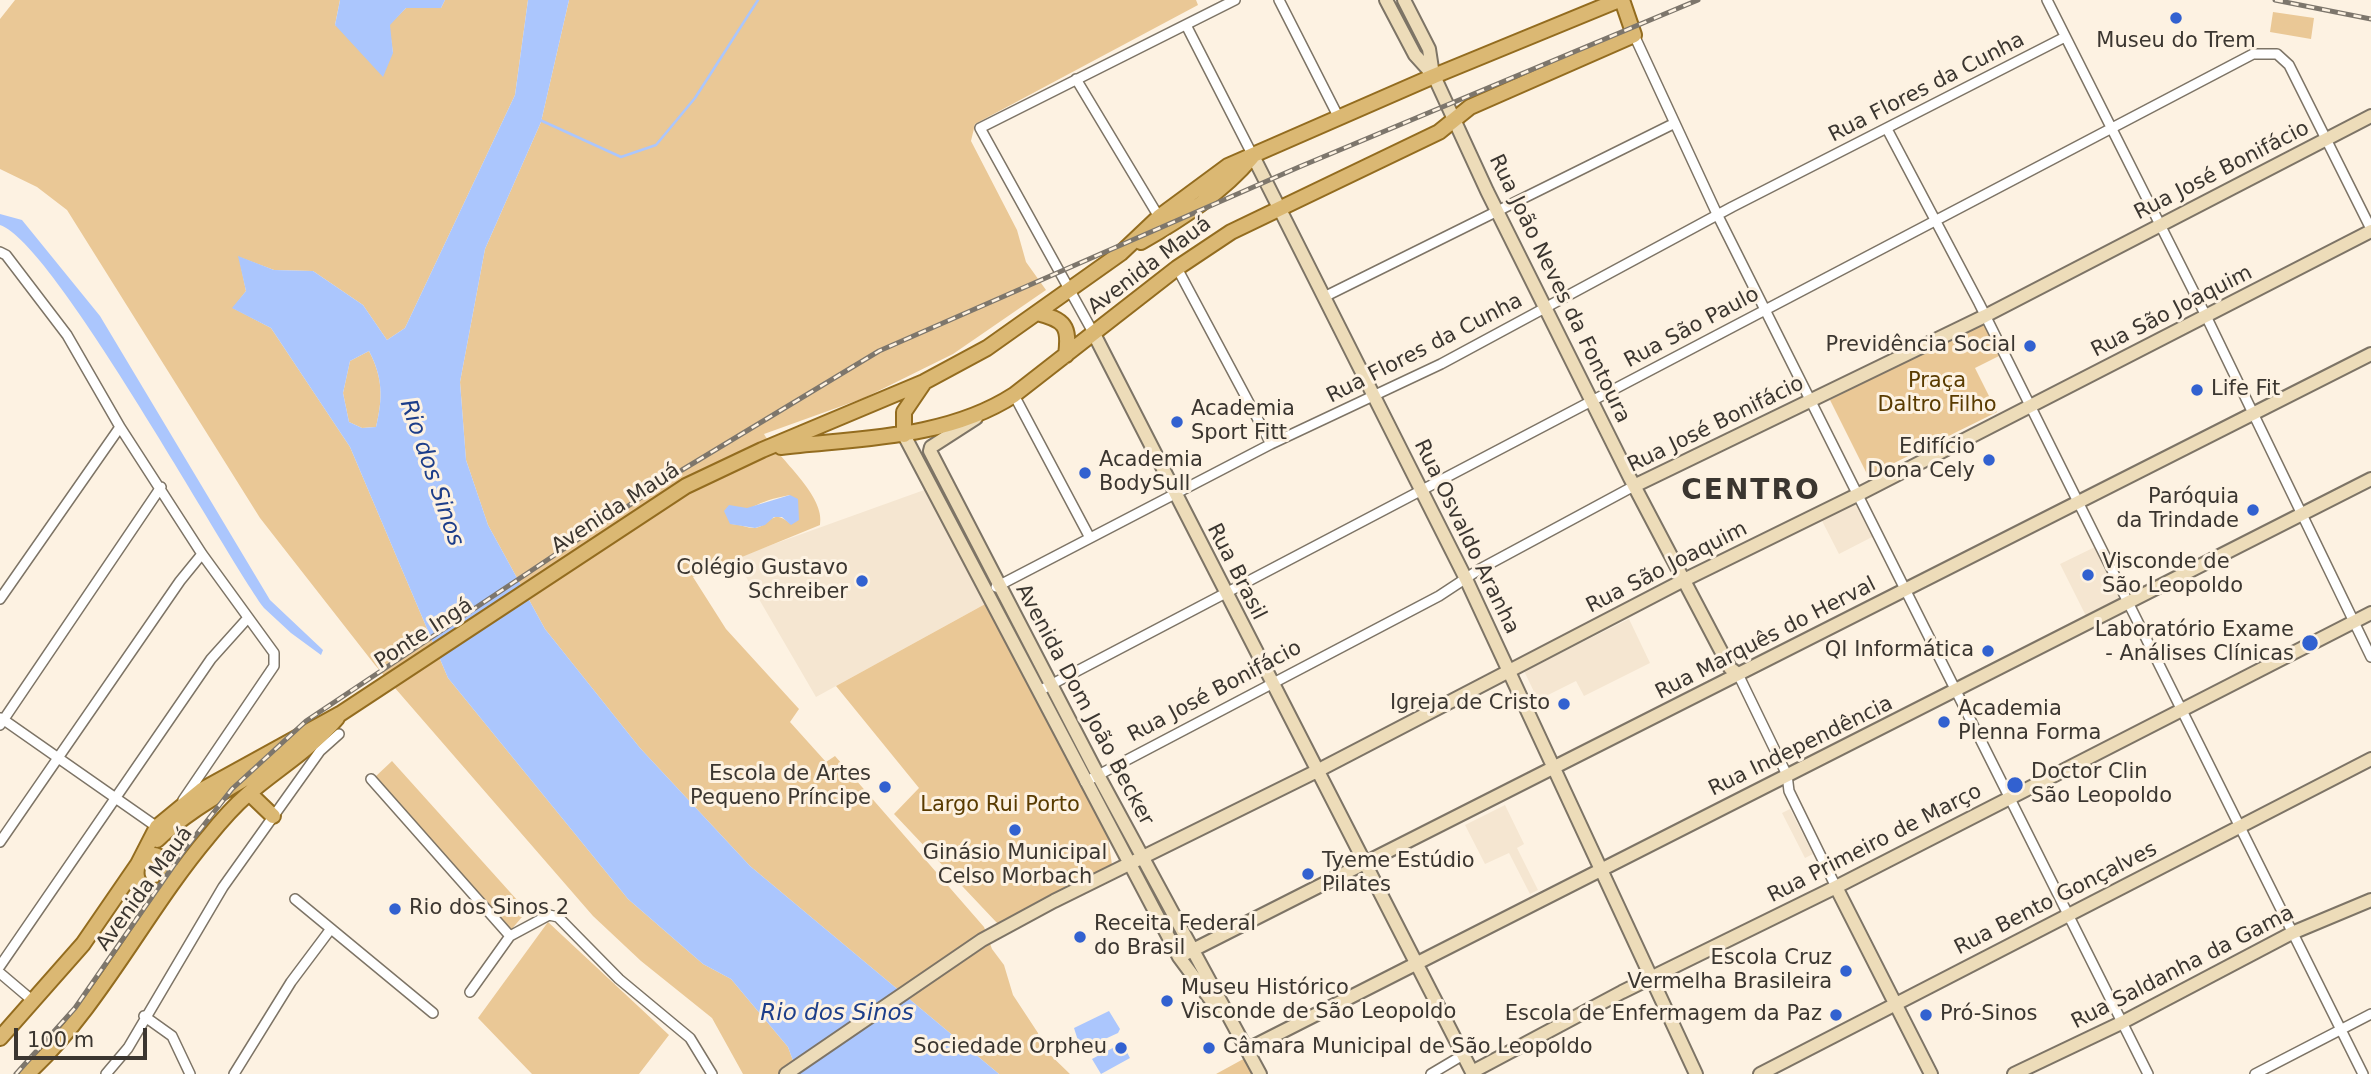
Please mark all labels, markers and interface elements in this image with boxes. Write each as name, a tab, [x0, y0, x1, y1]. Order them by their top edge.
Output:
marker: Museu do Trem	[2168, 10, 2184, 26]
street label: Rua Flores da Cunha	[1825, 28, 2029, 148]
place label: Museu do Trem	[2096, 29, 2256, 55]
street label: Rua José Bonifácio	[2130, 116, 2314, 226]
street label: Rua João Neves da Fontoura	[1483, 151, 1635, 427]
street label: Avenida Mauá	[1083, 212, 1217, 320]
street label: Rua São Joaquim	[2087, 261, 2257, 363]
street label: Rua São Paulo	[1620, 282, 1764, 374]
street label: Rua Flores da Cunha	[1323, 289, 1527, 409]
place label: Previdência Social	[1826, 333, 2016, 359]
marker: Previdência Social	[2022, 338, 2038, 354]
park label: Praça Daltro Filho	[1877, 369, 1997, 419]
street label: Rua José Bonifácio	[1624, 371, 1808, 479]
place label: Life Fit	[2211, 377, 2280, 403]
marker: Life Fit	[2189, 382, 2205, 398]
water label: Rio dos Sinos	[393, 396, 469, 550]
place label: Academia Sport Fitt	[1191, 397, 1295, 447]
marker: Academia Sport Fitt	[1169, 414, 1185, 430]
place label: Edifício Dona Cely	[1867, 435, 1975, 485]
street label: Rua Osvaldo Aranha	[1408, 436, 1524, 638]
place label: Academia BodySull	[1099, 448, 1203, 498]
marker: Edifício Dona Cely	[1981, 452, 1997, 468]
street label: Avenida Mauá	[547, 458, 685, 560]
marker: Academia BodySull	[1077, 465, 1093, 481]
district label: CENTRO	[1682, 475, 1820, 509]
place label: Paróquia da Trindade	[2116, 485, 2239, 535]
marker: Paróquia da Trindade	[2245, 502, 2261, 518]
street label: Rua São Joaquim	[1582, 517, 1752, 619]
street label: Rua Brasil	[1201, 519, 1271, 625]
place label: Visconde de São Leopoldo	[2102, 550, 2243, 600]
place label: Colégio Gustavo Schreiber	[676, 556, 848, 606]
marker: Visconde de São Leopoldo	[2080, 567, 2096, 583]
street label: Rua Marquês do Herval	[1651, 572, 1881, 706]
marker: Colégio Gustavo Schreiber	[854, 573, 870, 589]
street label: Avenida Dom João Becker	[1010, 580, 1158, 830]
street label: Ponte Ingá	[370, 593, 478, 675]
place label: Laboratório Exame - Análises Clínicas	[2095, 618, 2294, 668]
marker: Laboratório Exame - Análises Clínicas	[2300, 633, 2320, 653]
street label: Rua José Bonifácio	[1124, 636, 1306, 748]
place label: QI Informática	[1825, 638, 1974, 664]
marker: QI Informática	[1980, 643, 1996, 659]
place label: Igreja de Cristo	[1390, 691, 1550, 717]
street label: Rua Independência	[1705, 691, 1897, 803]
marker: Igreja de Cristo	[1556, 696, 1572, 712]
place label: Academia Plenna Forma	[1958, 697, 2101, 747]
marker: Academia Plenna Forma	[1936, 714, 1952, 730]
place label: Doctor Clin São Leopoldo	[2031, 760, 2172, 810]
place label: Escola de Artes Pequeno Príncipe	[690, 762, 871, 812]
marker: Doctor Clin São Leopoldo	[2005, 775, 2025, 795]
marker: Escola de Artes Pequeno Príncipe	[877, 779, 893, 795]
street label: Rua Primeiro de Março	[1764, 779, 1986, 909]
park label: Largo Rui Porto	[920, 793, 1080, 819]
street label: Avenida Mauá	[91, 822, 199, 956]
marker: Ginásio Municipal Celso Morbach	[1007, 822, 1023, 838]
street label: Rua Bento Gonçalves	[1951, 837, 2161, 961]
place label: Ginásio Municipal Celso Morbach	[923, 841, 1107, 891]
place label: Tyeme Estúdio Pilates	[1322, 849, 1475, 899]
marker: Tyeme Estúdio Pilates	[1300, 866, 1316, 882]
place label: Rio dos Sinos 2	[409, 896, 569, 922]
marker: Rio dos Sinos 2	[387, 901, 403, 917]
street label: Rua Saldanha da Gama	[2068, 901, 2298, 1035]
place label: Receita Federal do Brasil	[1094, 912, 1256, 962]
marker: Receita Federal do Brasil	[1072, 929, 1088, 945]
place label: Escola Cruz Vermelha Brasileira	[1627, 946, 1832, 996]
marker: Escola Cruz Vermelha Brasileira	[1838, 963, 1854, 979]
place label: Museu Histórico Visconde de São Leopoldo	[1181, 976, 1456, 1026]
marker: Museu Histórico Visconde de São Leopoldo	[1159, 993, 1175, 1009]
water label: Rio dos Sinos	[760, 1000, 914, 1028]
place label: Escola de Enfermagem da Paz	[1505, 1002, 1822, 1028]
place label: Pró-Sinos	[1940, 1002, 2038, 1028]
marker: Escola de Enfermagem da Paz	[1828, 1007, 1844, 1023]
marker: Pró-Sinos	[1918, 1007, 1934, 1023]
scale bar	[18, 1014, 150, 1058]
text: 100 m	[27, 1028, 94, 1052]
place label: Sociedade Orpheu	[913, 1035, 1107, 1061]
place label: Câmara Municipal de São Leopoldo	[1223, 1035, 1593, 1061]
marker: Sociedade Orpheu	[1113, 1040, 1129, 1056]
marker: Câmara Municipal de São Leopoldo	[1201, 1040, 1217, 1056]

